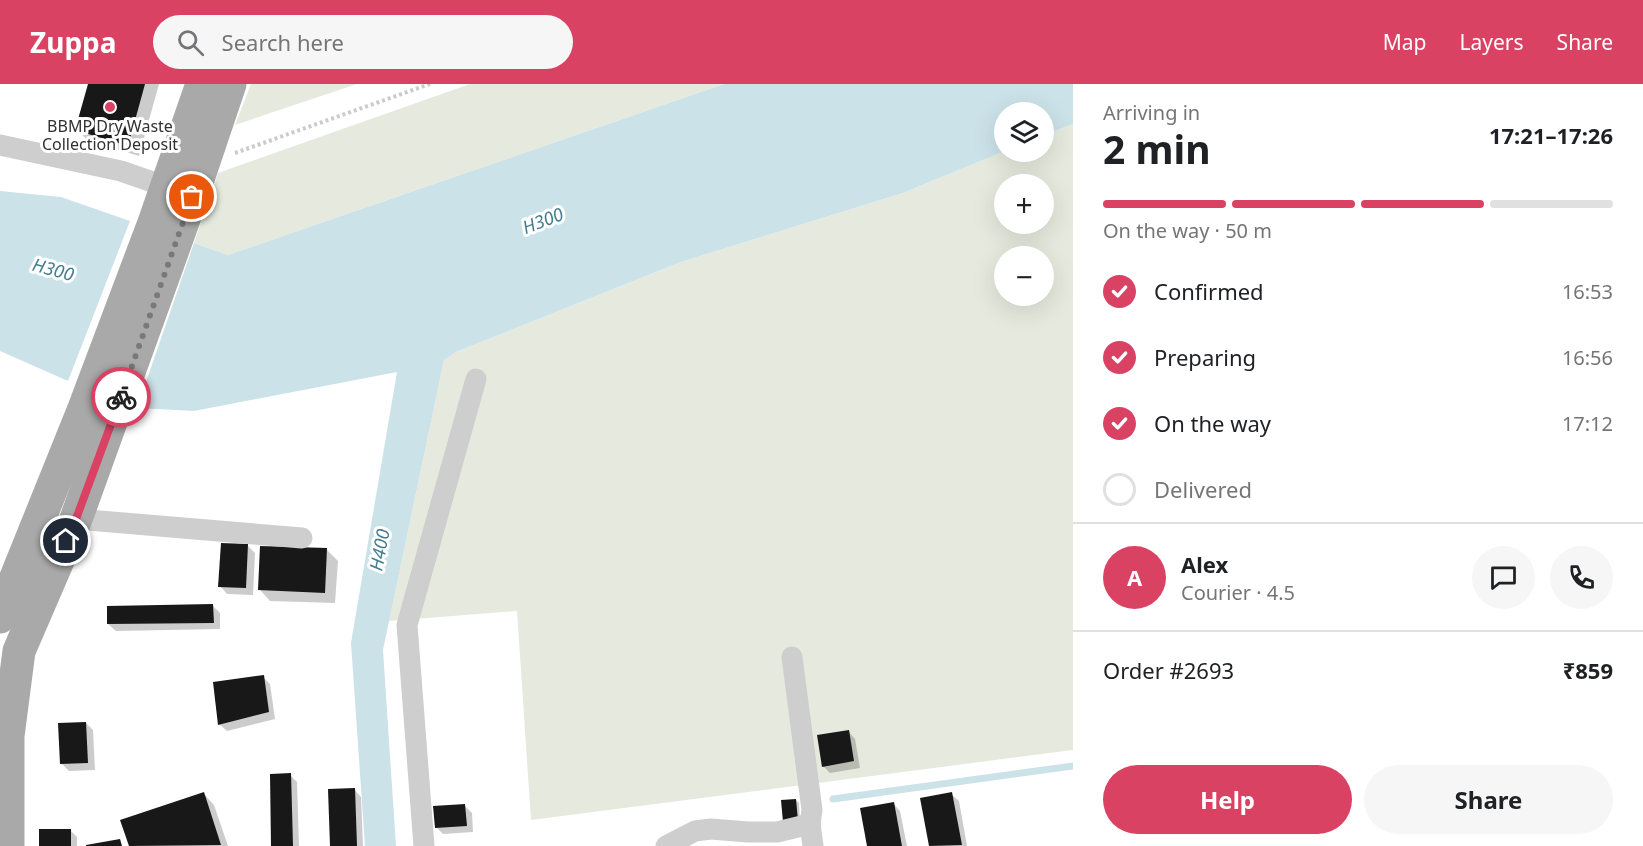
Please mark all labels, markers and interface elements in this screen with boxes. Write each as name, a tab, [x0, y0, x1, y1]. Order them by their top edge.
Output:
search box	[153, 15, 573, 69]
text: Zuppa	[30, 23, 117, 61]
icon: search	[174, 26, 207, 59]
text: Search here	[222, 27, 344, 57]
text: Map	[1383, 28, 1427, 56]
text: Layers	[1460, 28, 1524, 56]
text: Share	[1557, 28, 1613, 56]
text: Arriving in	[1103, 99, 1200, 126]
marker: BBMP Dry Waste Collection Deposit	[103, 100, 117, 114]
map controls	[994, 102, 1054, 306]
button: layers	[994, 102, 1054, 162]
place label: BBMP Dry Waste Collection Deposit	[42, 115, 178, 155]
text: 17:21–17:26	[1489, 120, 1613, 150]
text: 2 min	[1103, 122, 1210, 175]
pin	[166, 171, 217, 222]
button: +	[994, 174, 1054, 234]
icon: bag	[175, 180, 208, 213]
water label: H300	[519, 201, 567, 239]
text: On the way · 50 m	[1103, 217, 1272, 244]
button: −	[994, 246, 1054, 306]
water label: H300	[30, 252, 77, 286]
icon: check	[1103, 275, 1136, 308]
text: Confirmed	[1154, 276, 1264, 306]
text: 16:53	[1562, 278, 1613, 305]
icon: check	[1103, 341, 1136, 374]
text: Preparing	[1154, 342, 1256, 372]
text: 16:56	[1562, 344, 1613, 371]
courier	[91, 367, 151, 427]
icon: bike	[105, 381, 138, 414]
icon: check	[1103, 407, 1136, 440]
text: On the way	[1154, 408, 1271, 438]
text: 17:12	[1562, 410, 1613, 437]
text: Delivered	[1154, 474, 1252, 504]
pin	[40, 515, 91, 566]
icon: home	[49, 524, 82, 557]
water label: H400	[363, 527, 395, 573]
button: chat	[1472, 546, 1535, 609]
button: phone	[1550, 546, 1613, 609]
text: Alex	[1181, 549, 1228, 579]
text: A	[1127, 562, 1142, 592]
text: Courier · 4.5	[1181, 579, 1295, 606]
text: Order #2693	[1103, 655, 1234, 685]
text: ₹859	[1563, 655, 1613, 685]
button: Help	[1103, 765, 1352, 834]
button: Share	[1364, 765, 1613, 834]

